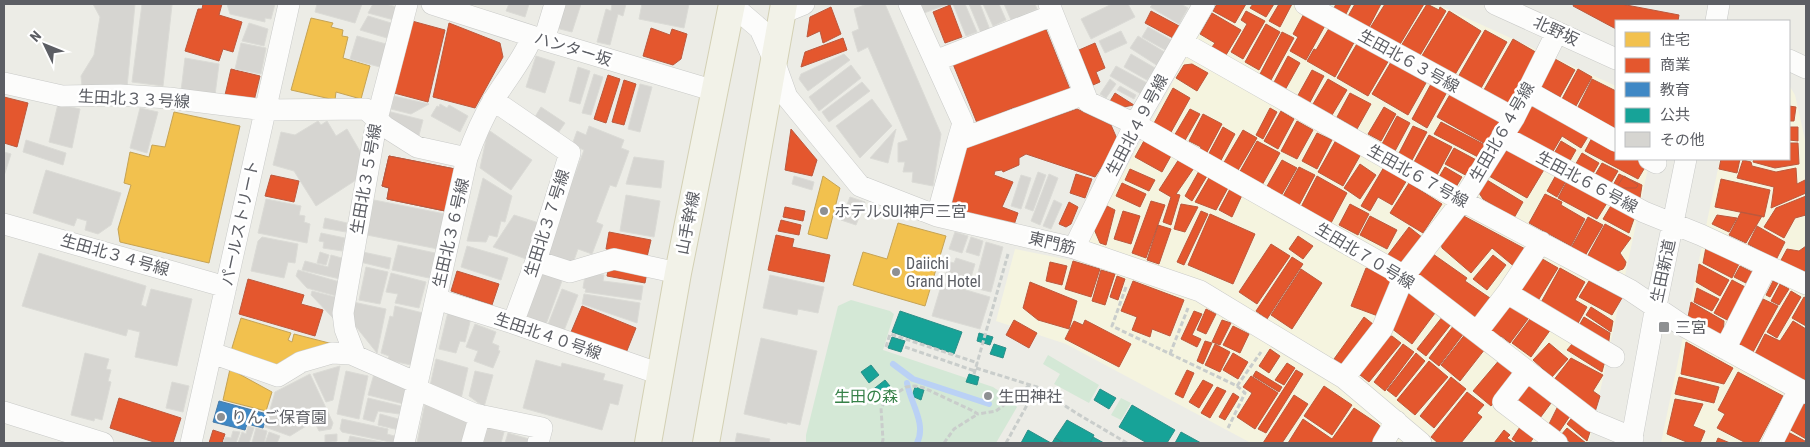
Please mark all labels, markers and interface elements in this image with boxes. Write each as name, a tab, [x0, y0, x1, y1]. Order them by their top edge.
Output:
street label: 北野坂	[1530, 12, 1582, 50]
north arrow	[20, 20, 70, 70]
legend	[1615, 20, 1790, 160]
street label: 生田北６３号線	[1355, 26, 1463, 96]
text: N	[27, 28, 44, 45]
street label: ハンター坂	[532, 28, 614, 70]
text: 住宅	[1660, 31, 1690, 49]
text: 商業	[1660, 56, 1690, 74]
street label: 生田北４９号線	[1102, 71, 1172, 179]
street label: 生田北６４号線	[1466, 79, 1538, 185]
text: 教育	[1660, 81, 1690, 99]
street label: 生田北３３号線	[78, 87, 190, 111]
text: 公共	[1660, 106, 1690, 124]
street label: 生田北３５号線	[347, 122, 385, 236]
text: その他	[1660, 131, 1705, 149]
street label: 生田北６７号線	[1364, 141, 1472, 211]
street label: 生田北６６号線	[1533, 147, 1641, 217]
street label: パールストリート	[217, 158, 263, 288]
street label: 生田北３７号線	[521, 167, 573, 279]
street label: 生田北３６号線	[429, 176, 473, 290]
street label: 山手幹線	[673, 190, 703, 256]
place label: ホテルSUI神戸三宮	[834, 202, 967, 221]
marker: ホテルSUI神戸三宮	[818, 205, 830, 217]
street label: 生田北７０号線	[1312, 219, 1418, 293]
street label: 東門筋	[1026, 228, 1078, 258]
street label: 生田北３４号線	[59, 230, 171, 280]
street label: 生田新道	[1647, 238, 1679, 304]
place label: Daiichi Grand Hotel	[906, 254, 981, 291]
marker: Daiichi Grand Hotel	[890, 266, 902, 278]
street label: 生田北４０号線	[492, 309, 604, 363]
place label: 三宮	[1675, 318, 1707, 337]
marker: 三宮	[1657, 320, 1671, 334]
park label: 生田の森	[834, 387, 898, 406]
place label: 生田神社	[998, 387, 1062, 406]
marker: 生田神社	[982, 390, 994, 402]
place label: りんご保育園	[231, 408, 327, 427]
marker: りんご保育園	[215, 411, 227, 423]

